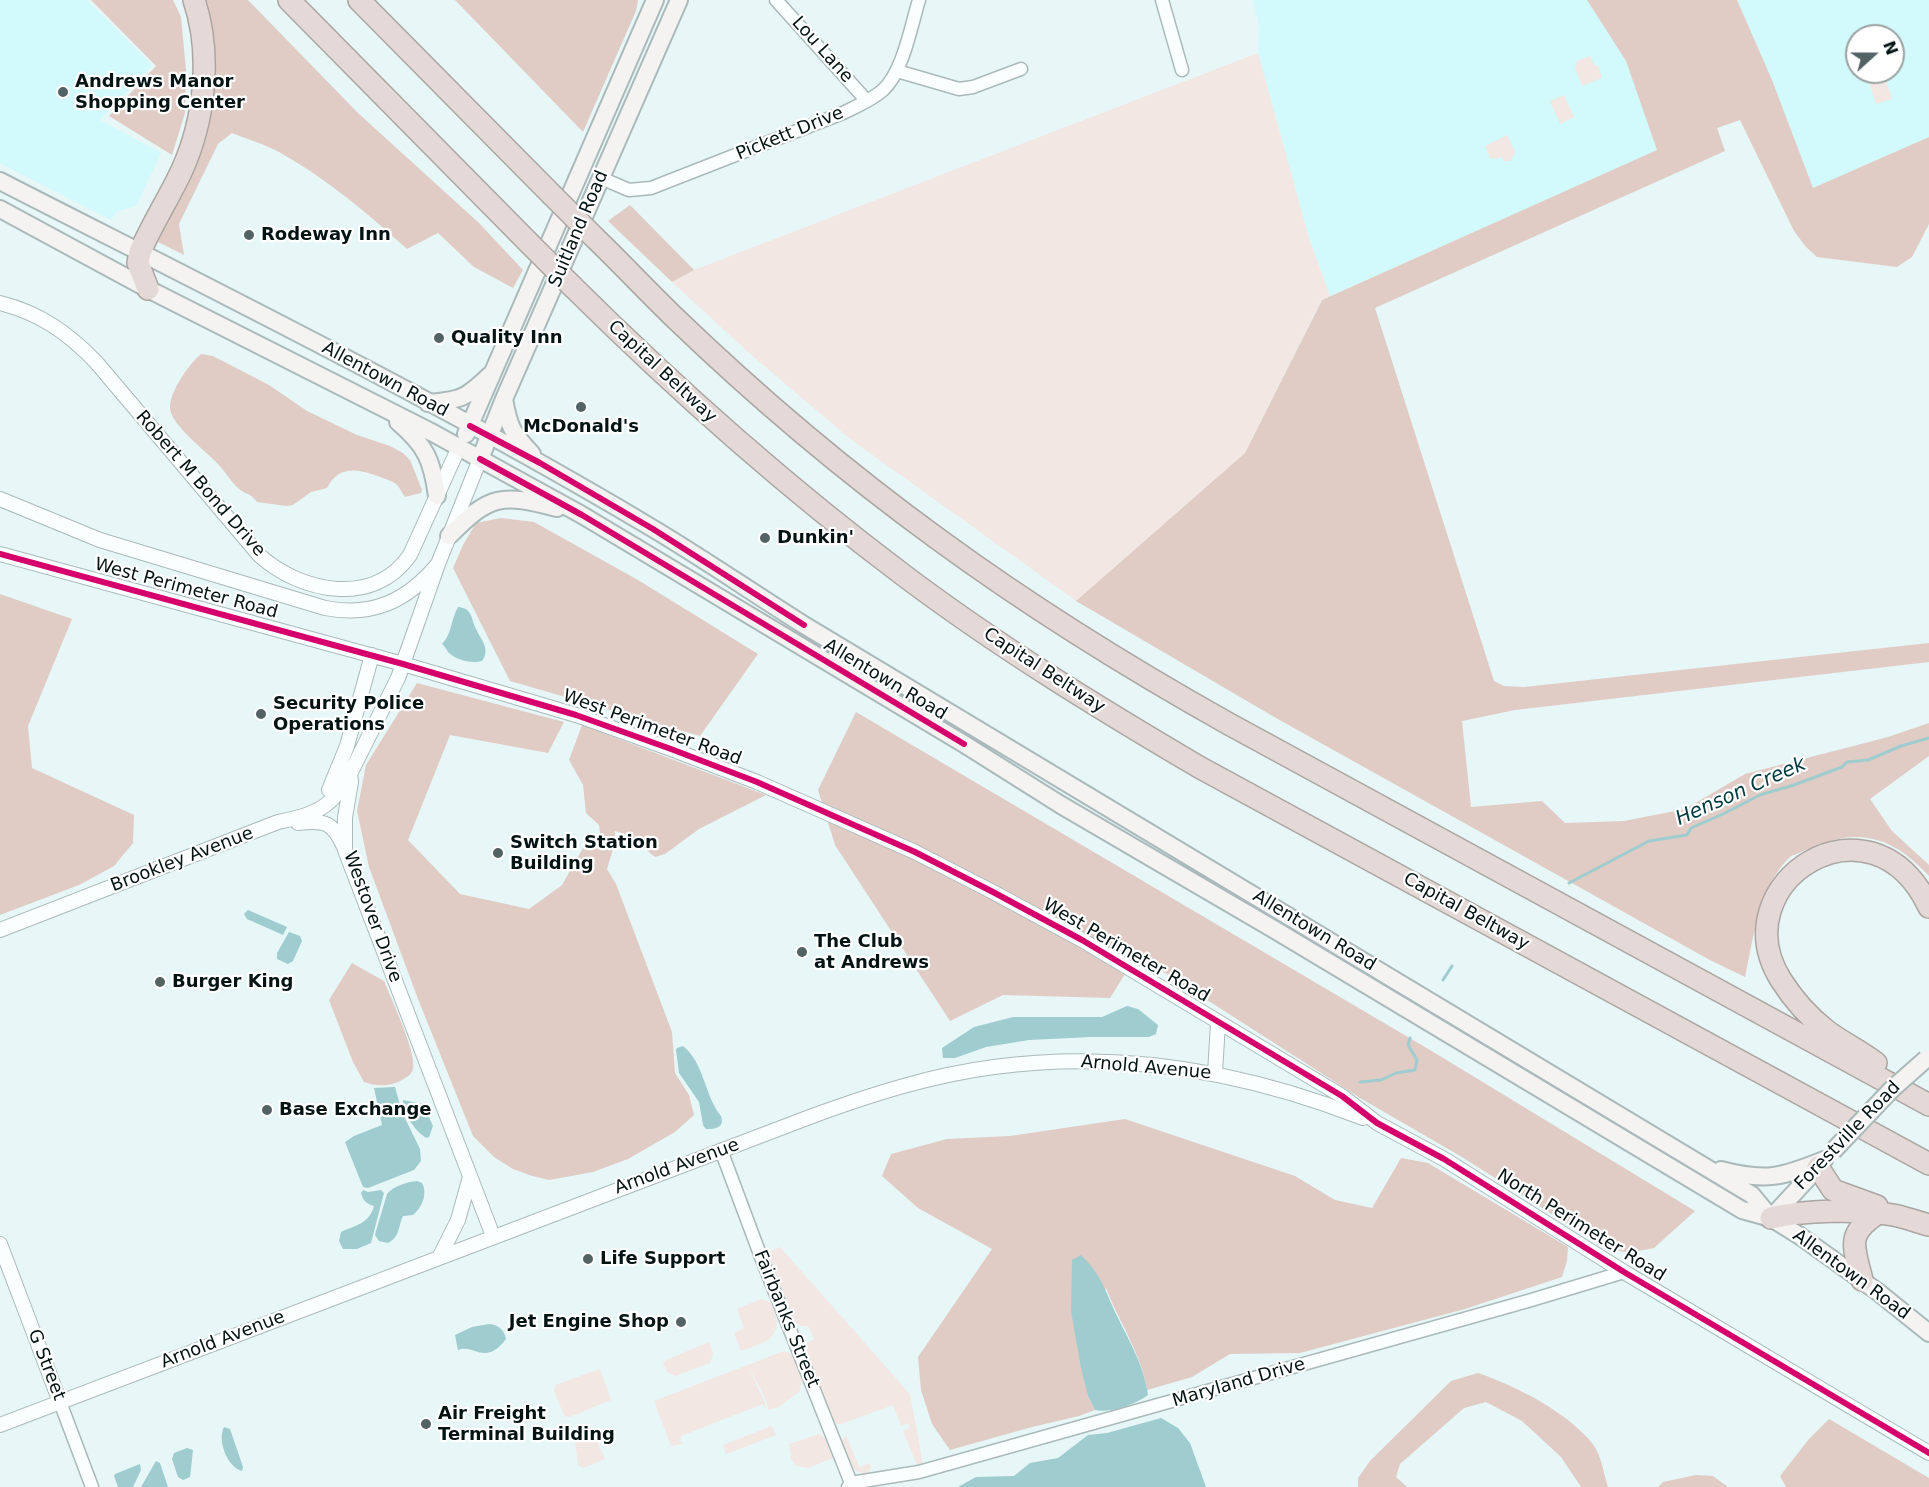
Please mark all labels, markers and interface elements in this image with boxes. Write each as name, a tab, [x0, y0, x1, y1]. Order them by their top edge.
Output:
street label: Lou Lane	[787, 13, 857, 87]
north arrow	[1845, 24, 1905, 84]
text: N	[1879, 38, 1902, 58]
place label: Andrews Manor Shopping Center	[75, 71, 245, 113]
marker: Andrews Manor Shopping Center	[56, 85, 70, 99]
street label: Pickett Drive	[733, 103, 847, 165]
street label: Suitland Road	[545, 167, 613, 291]
place label: Rodeway Inn	[261, 224, 391, 246]
marker: Rodeway Inn	[242, 228, 256, 242]
street label: Capital Beltway	[603, 316, 721, 428]
place label: Quality Inn	[451, 327, 563, 349]
marker: Quality Inn	[432, 331, 446, 345]
street label: Allentown Road	[318, 338, 452, 422]
marker: McDonald's	[574, 400, 588, 414]
street label: Robert M Bond Drive	[131, 407, 269, 561]
place label: McDonald's	[523, 416, 639, 438]
place label: Dunkin'	[777, 527, 854, 549]
marker: Dunkin'	[758, 531, 772, 545]
street label: West Perimeter Road	[92, 554, 280, 624]
street label: Capital Beltway	[979, 624, 1109, 718]
street label: Allentown Road	[819, 635, 951, 725]
street label: West Perimeter Road	[560, 686, 744, 770]
place label: Security Police Operations	[273, 693, 424, 736]
marker: Security Police Operations	[254, 707, 268, 721]
water label: Henson Creek	[1672, 753, 1810, 831]
street label: Brookley Avenue	[108, 823, 256, 897]
place label: Switch Station Building	[510, 832, 658, 874]
marker: Switch Station Building	[491, 846, 505, 860]
street label: Westover Drive	[338, 848, 406, 986]
street label: Capital Beltway	[1399, 868, 1533, 956]
street label: Allentown Road	[1248, 886, 1380, 976]
street label: West Perimeter Road	[1039, 894, 1213, 1008]
place label: The Club at Andrews	[814, 931, 929, 974]
marker: The Club at Andrews	[795, 945, 809, 959]
place label: Burger King	[172, 971, 293, 993]
marker: Burger King	[153, 975, 167, 989]
street label: Arnold Avenue	[1080, 1052, 1212, 1084]
street label: Forestville Road	[1791, 1077, 1905, 1195]
place label: Base Exchange	[279, 1099, 431, 1121]
marker: Base Exchange	[260, 1103, 274, 1117]
street label: Arnold Avenue	[612, 1134, 742, 1200]
street label: North Perimeter Road	[1493, 1165, 1669, 1287]
street label: Allentown Road	[1788, 1225, 1914, 1325]
street label: Fairbanks Street	[749, 1247, 823, 1391]
place label: Life Support	[600, 1248, 725, 1270]
marker: Life Support	[581, 1252, 595, 1266]
street label: Arnold Avenue	[158, 1306, 288, 1374]
place label: Jet Engine Shop	[509, 1311, 669, 1333]
marker: Jet Engine Shop	[674, 1315, 688, 1329]
street label: G Street	[23, 1326, 69, 1404]
street label: Maryland Drive	[1170, 1354, 1308, 1412]
place label: Air Freight Terminal Building	[438, 1403, 615, 1446]
marker: Air Freight Terminal Building	[419, 1417, 433, 1431]

